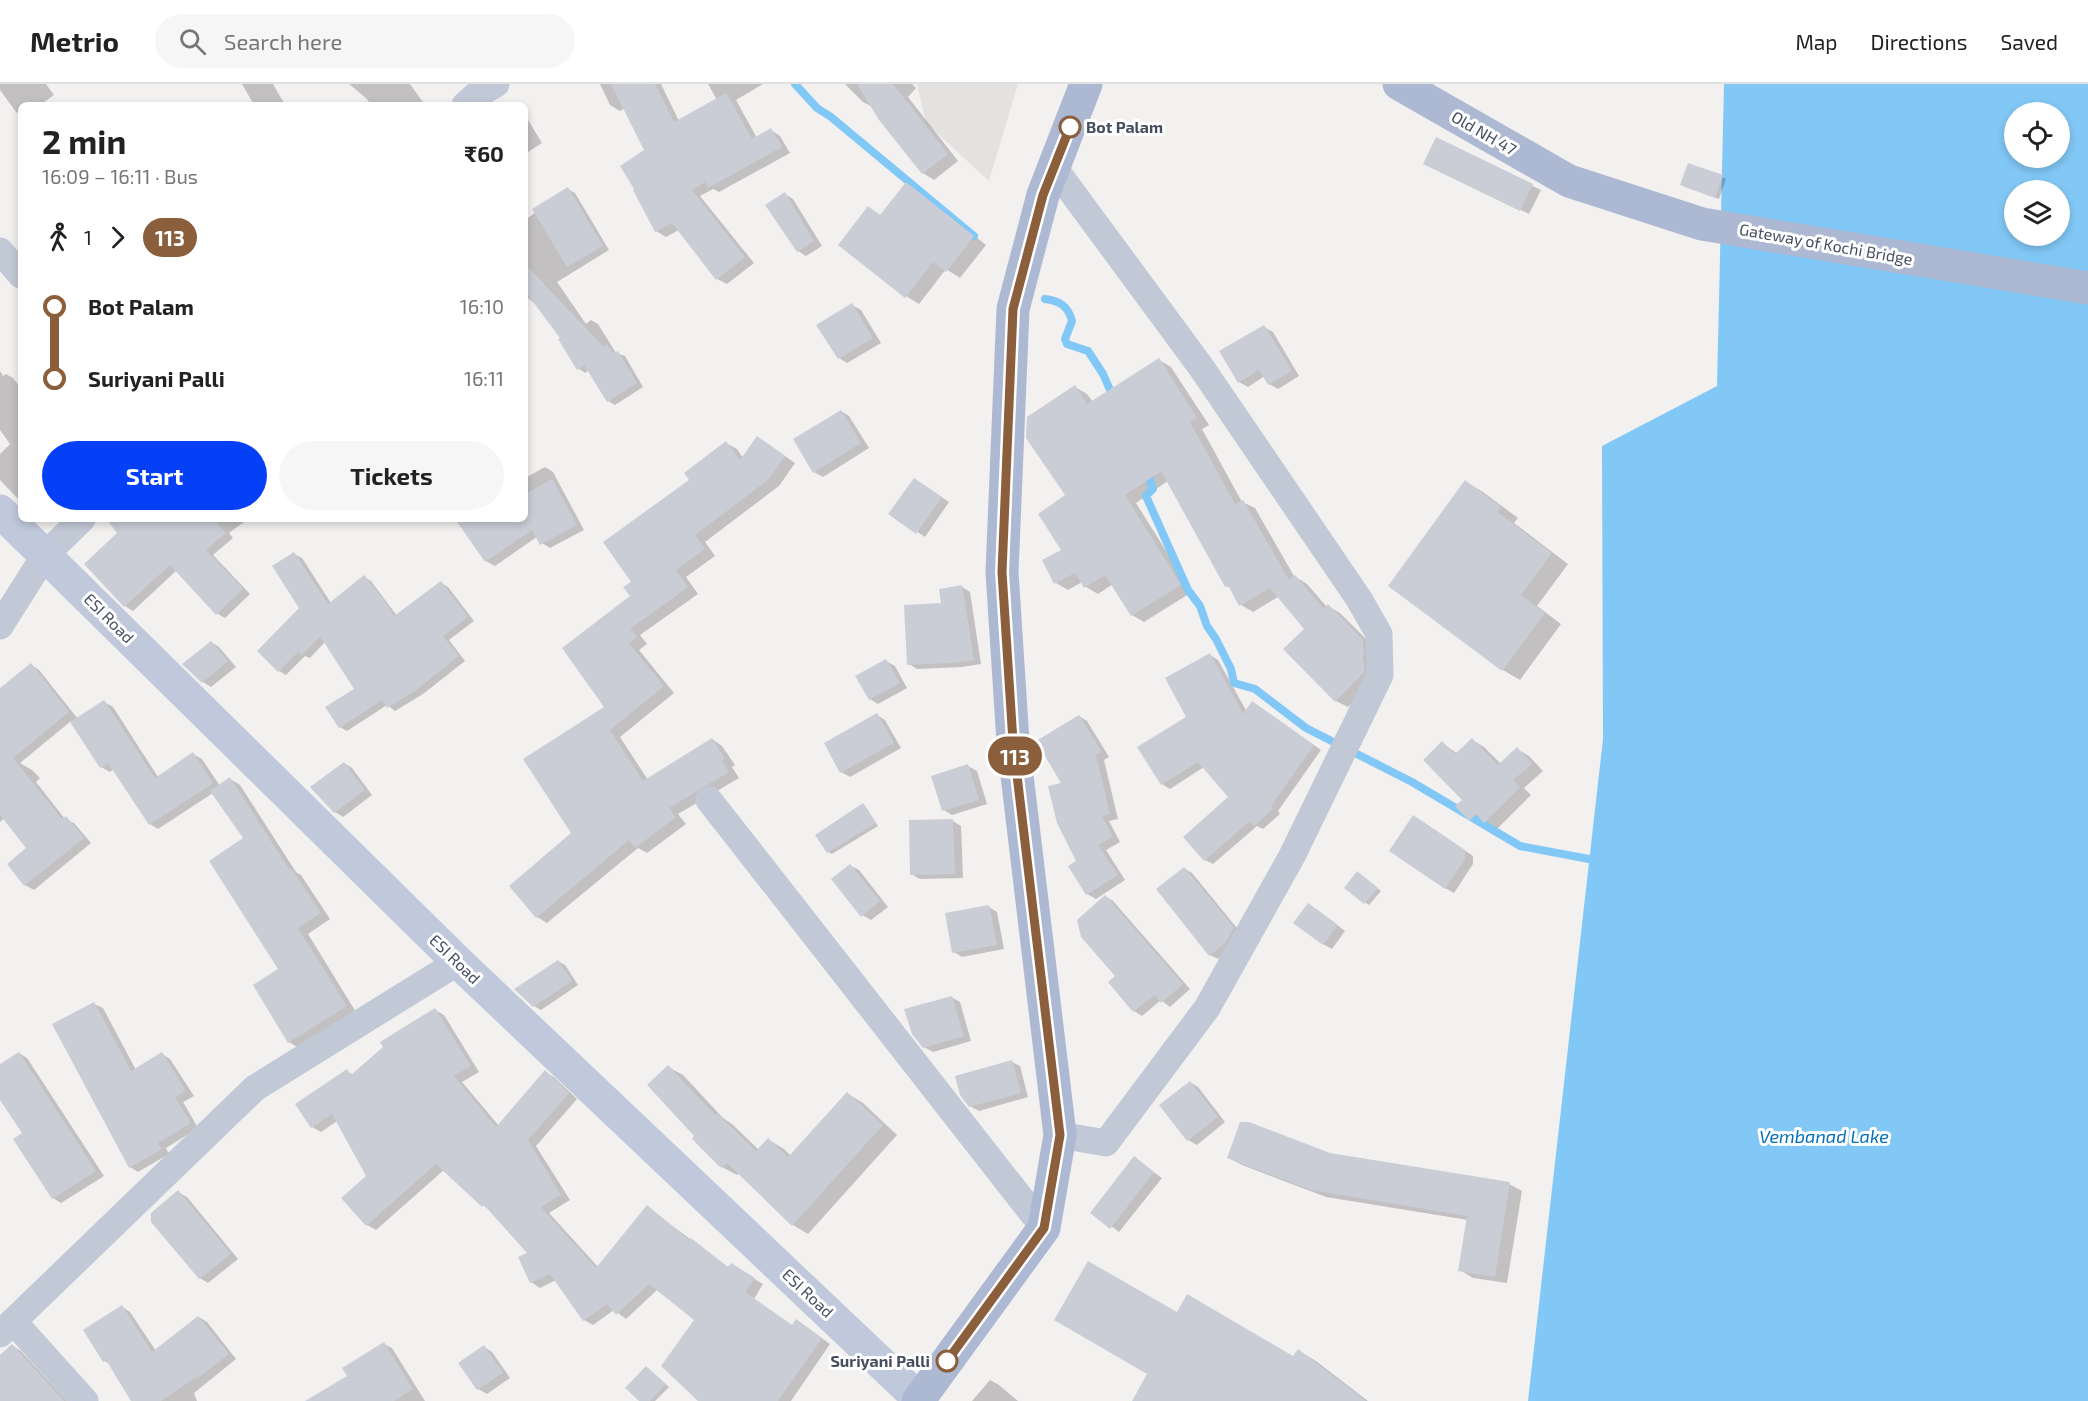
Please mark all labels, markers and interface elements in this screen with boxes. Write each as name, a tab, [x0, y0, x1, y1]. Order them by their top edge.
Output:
search box	[155, 14, 575, 68]
text: Metrio	[30, 24, 119, 58]
icon: search	[176, 25, 209, 58]
text: Search here	[224, 28, 342, 54]
text: Map	[1795, 29, 1838, 54]
text: Directions	[1871, 29, 1967, 54]
text: Saved	[2000, 29, 2058, 54]
map controls	[2004, 102, 2070, 246]
button: locate	[2004, 102, 2070, 168]
street label: Old NH 47	[1448, 106, 1520, 159]
marker: Bot Palam	[1059, 116, 1081, 138]
place label: Bot Palam	[1086, 117, 1163, 136]
text: 2 min	[42, 121, 126, 161]
text: ₹60	[464, 140, 504, 166]
text: 16:09 – 16:11 · Bus	[42, 164, 198, 188]
button: layers	[2004, 180, 2070, 246]
street label: Gateway of Kochi Bridge	[1738, 219, 1914, 268]
icon: walk	[42, 221, 75, 254]
icon: forward	[101, 221, 134, 254]
text: 1	[84, 225, 92, 249]
text: 113	[155, 225, 185, 250]
text: Bot Palam	[88, 293, 194, 319]
text: 16:10	[460, 294, 504, 318]
text: Suriyani Palli	[88, 365, 225, 391]
text: 16:11	[464, 366, 504, 390]
button: Start	[42, 441, 267, 510]
button: Tickets	[279, 441, 504, 510]
street label: ESI Road	[81, 589, 138, 646]
line badge: 113	[980, 736, 1050, 776]
text: 113	[1000, 744, 1030, 769]
street label: ESI Road	[426, 930, 484, 987]
water label: Vembanad Lake	[1759, 1125, 1889, 1147]
street label: ESI Road	[779, 1264, 838, 1321]
marker: Suriyani Palli	[936, 1350, 958, 1372]
place label: Suriyani Palli	[830, 1351, 930, 1371]

